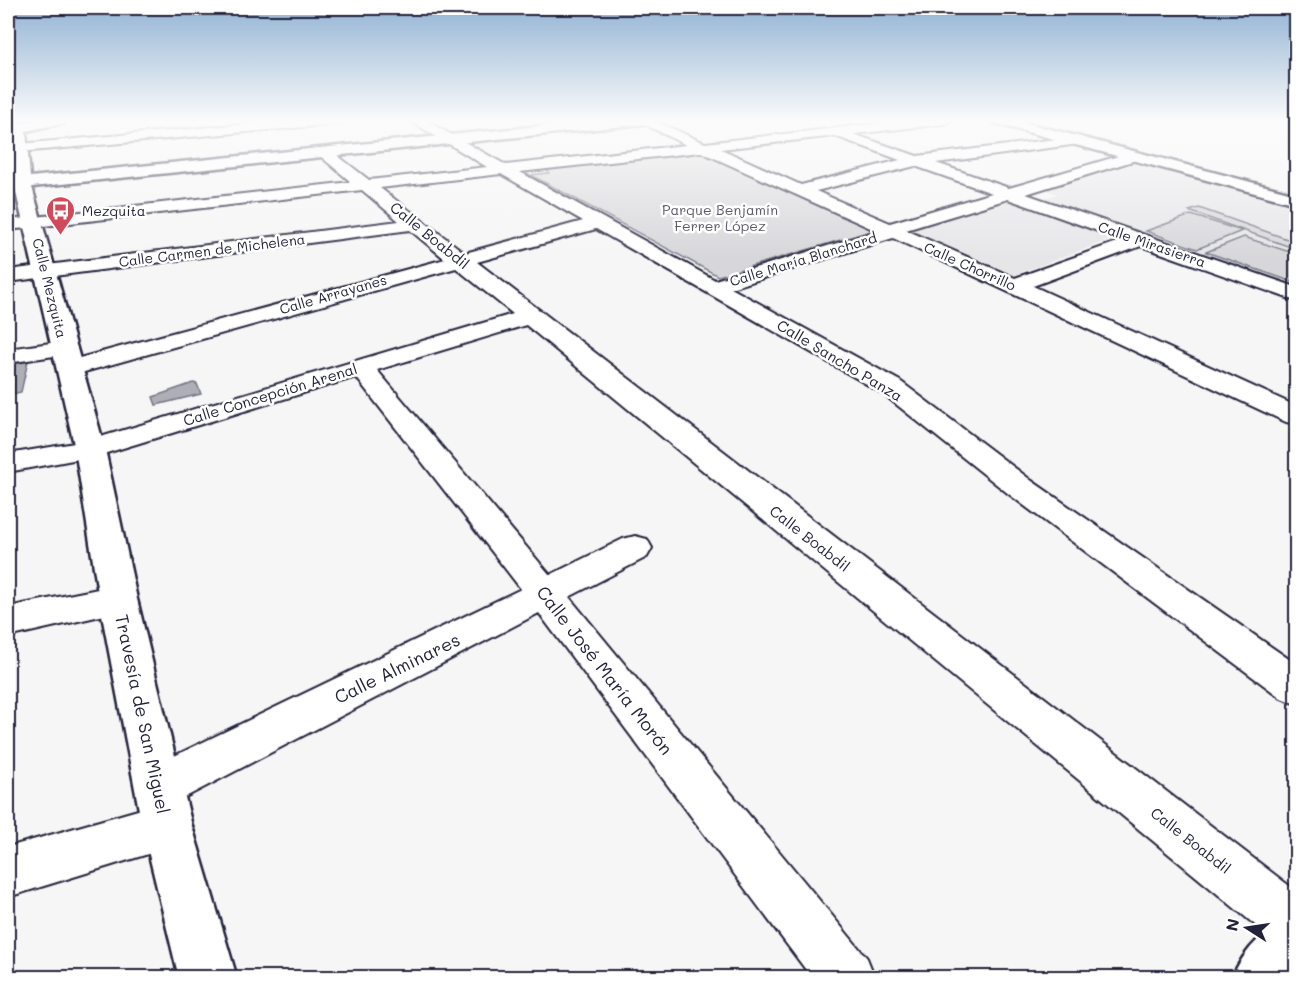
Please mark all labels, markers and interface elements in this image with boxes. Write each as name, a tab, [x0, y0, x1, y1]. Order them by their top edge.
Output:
bus stop icon: Mezquita	[45, 194, 77, 236]
street label: Calle Boabdil	[386, 197, 474, 273]
park label: Parque Benjamín Ferrer López	[662, 200, 778, 235]
place label: Mezquita	[82, 201, 145, 220]
street label: Calle Mirasierra	[1096, 217, 1208, 271]
street label: Calle María Blanchard	[727, 228, 879, 290]
street label: Calle Carmen de Michelena	[118, 229, 306, 271]
street label: Calle Mezquita	[28, 236, 72, 340]
street label: Calle Chorrillo	[921, 237, 1019, 295]
street label: Calle Arrayanes	[277, 270, 389, 318]
street label: Calle Sancho Panza	[773, 315, 907, 405]
street label: Calle Concepción Arenal	[181, 358, 359, 430]
street label: Calle Boabdil	[766, 500, 854, 576]
street label: Calle José María Morón	[531, 581, 679, 759]
street label: Travesía de San Miguel	[110, 612, 176, 816]
street label: Calle Alminares	[330, 627, 464, 709]
street label: Calle Boabdil	[1147, 802, 1235, 878]
north arrow	[1217, 898, 1277, 958]
text: N	[1220, 917, 1243, 933]

